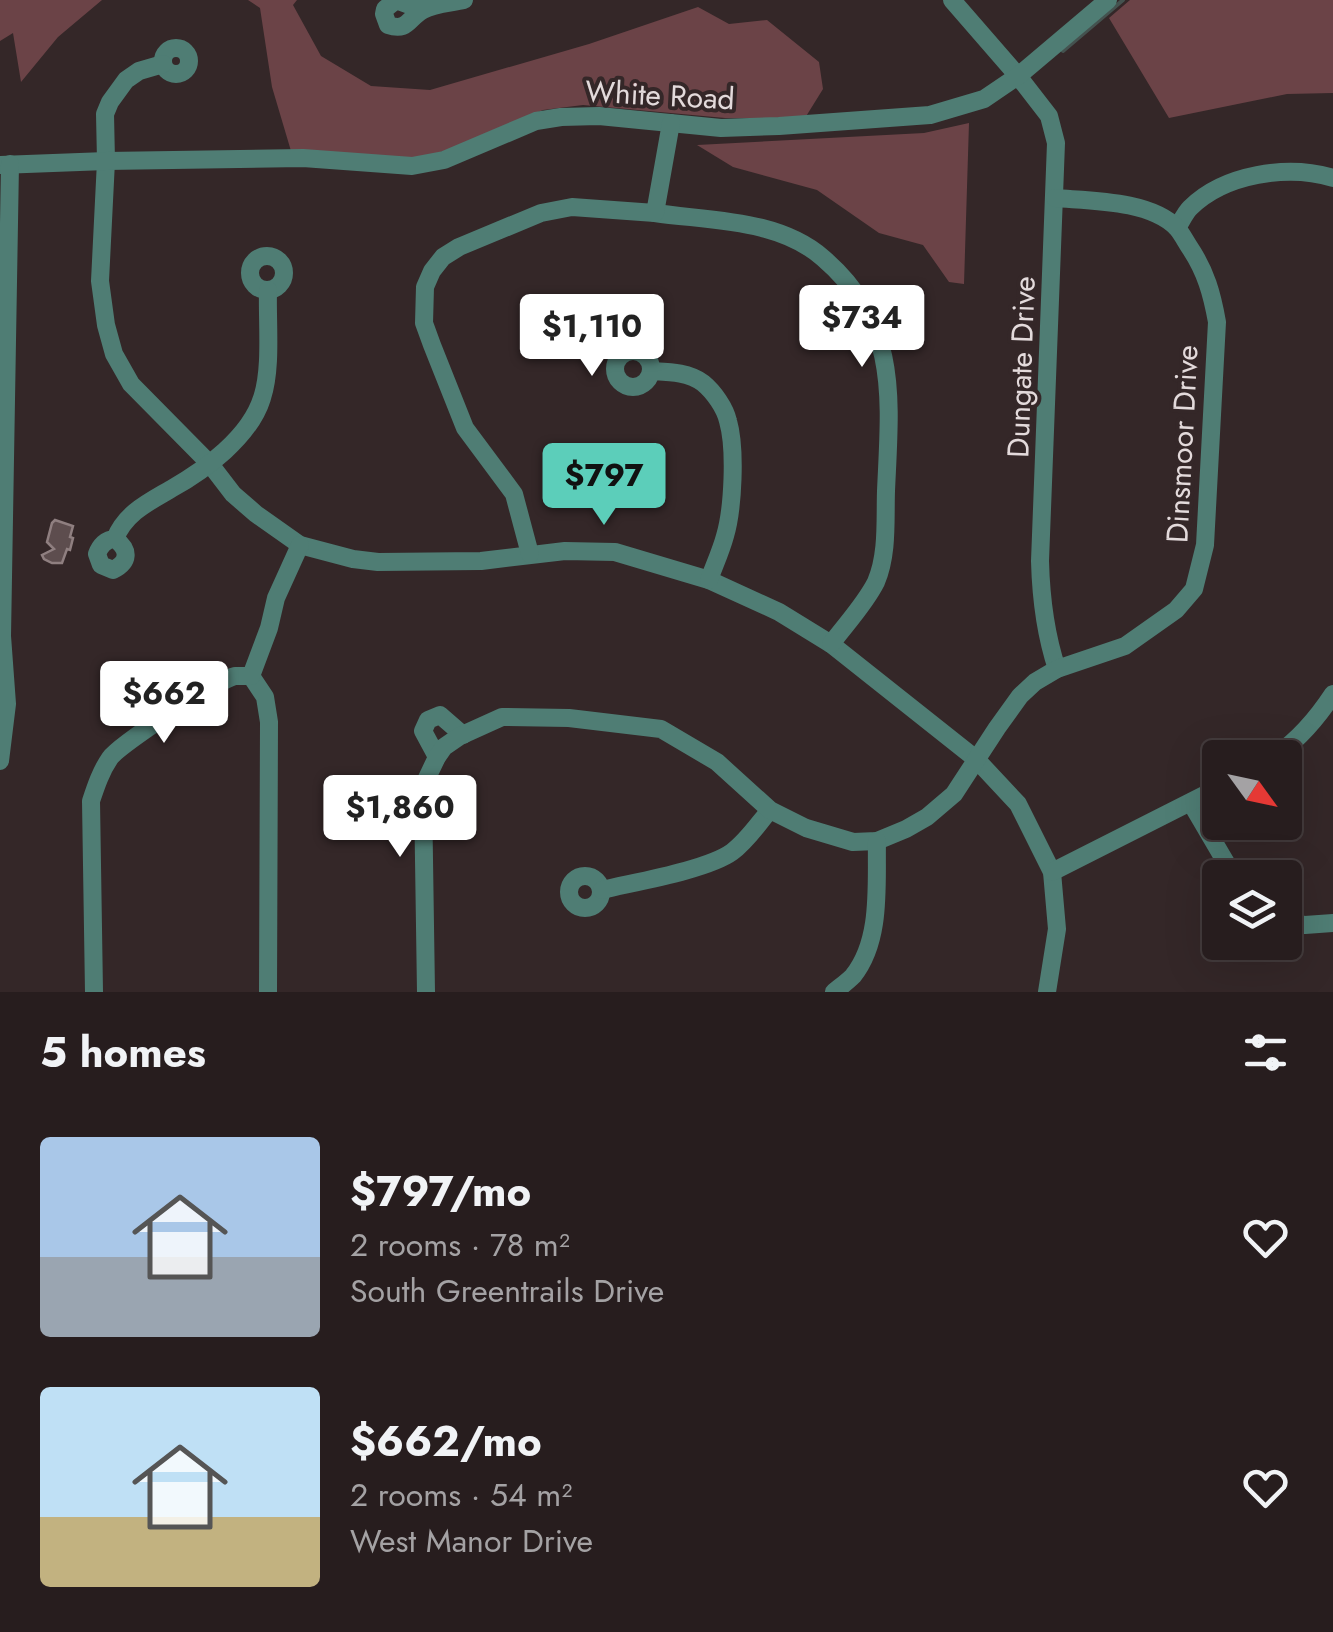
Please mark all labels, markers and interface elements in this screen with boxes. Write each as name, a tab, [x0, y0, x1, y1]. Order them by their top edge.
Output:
street label: White Road	[584, 70, 736, 120]
street label: Dungate Drive	[996, 275, 1046, 459]
pin: $734	[803, 285, 921, 370]
pin: $1,110	[511, 294, 673, 379]
text: $734	[821, 294, 903, 340]
text: $1,110	[542, 303, 642, 349]
street label: Dinsmoor Drive	[1155, 344, 1209, 544]
pin: $797	[545, 443, 663, 528]
text: $797	[565, 452, 643, 498]
pin: $662	[105, 661, 223, 746]
text: $662	[122, 670, 206, 716]
north arrow	[1202, 740, 1302, 840]
map controls	[1202, 740, 1302, 960]
pin: $1,860	[319, 775, 481, 860]
text: $1,860	[345, 784, 455, 830]
button: layers	[1202, 860, 1302, 960]
text: 5 homes	[40, 1022, 206, 1083]
icon: filters	[1238, 1025, 1293, 1080]
text: $797/mo	[350, 1161, 531, 1222]
icon: home	[120, 1177, 240, 1297]
icon: heart	[1238, 1210, 1293, 1265]
text: 2 rooms · 78 m²	[350, 1222, 570, 1268]
text: South Greentrails Drive	[350, 1268, 664, 1314]
text: $662/mo	[350, 1411, 542, 1472]
icon: home	[120, 1427, 240, 1547]
icon: heart	[1238, 1460, 1293, 1515]
text: 2 rooms · 54 m²	[350, 1472, 572, 1518]
text: West Manor Drive	[350, 1518, 593, 1564]

